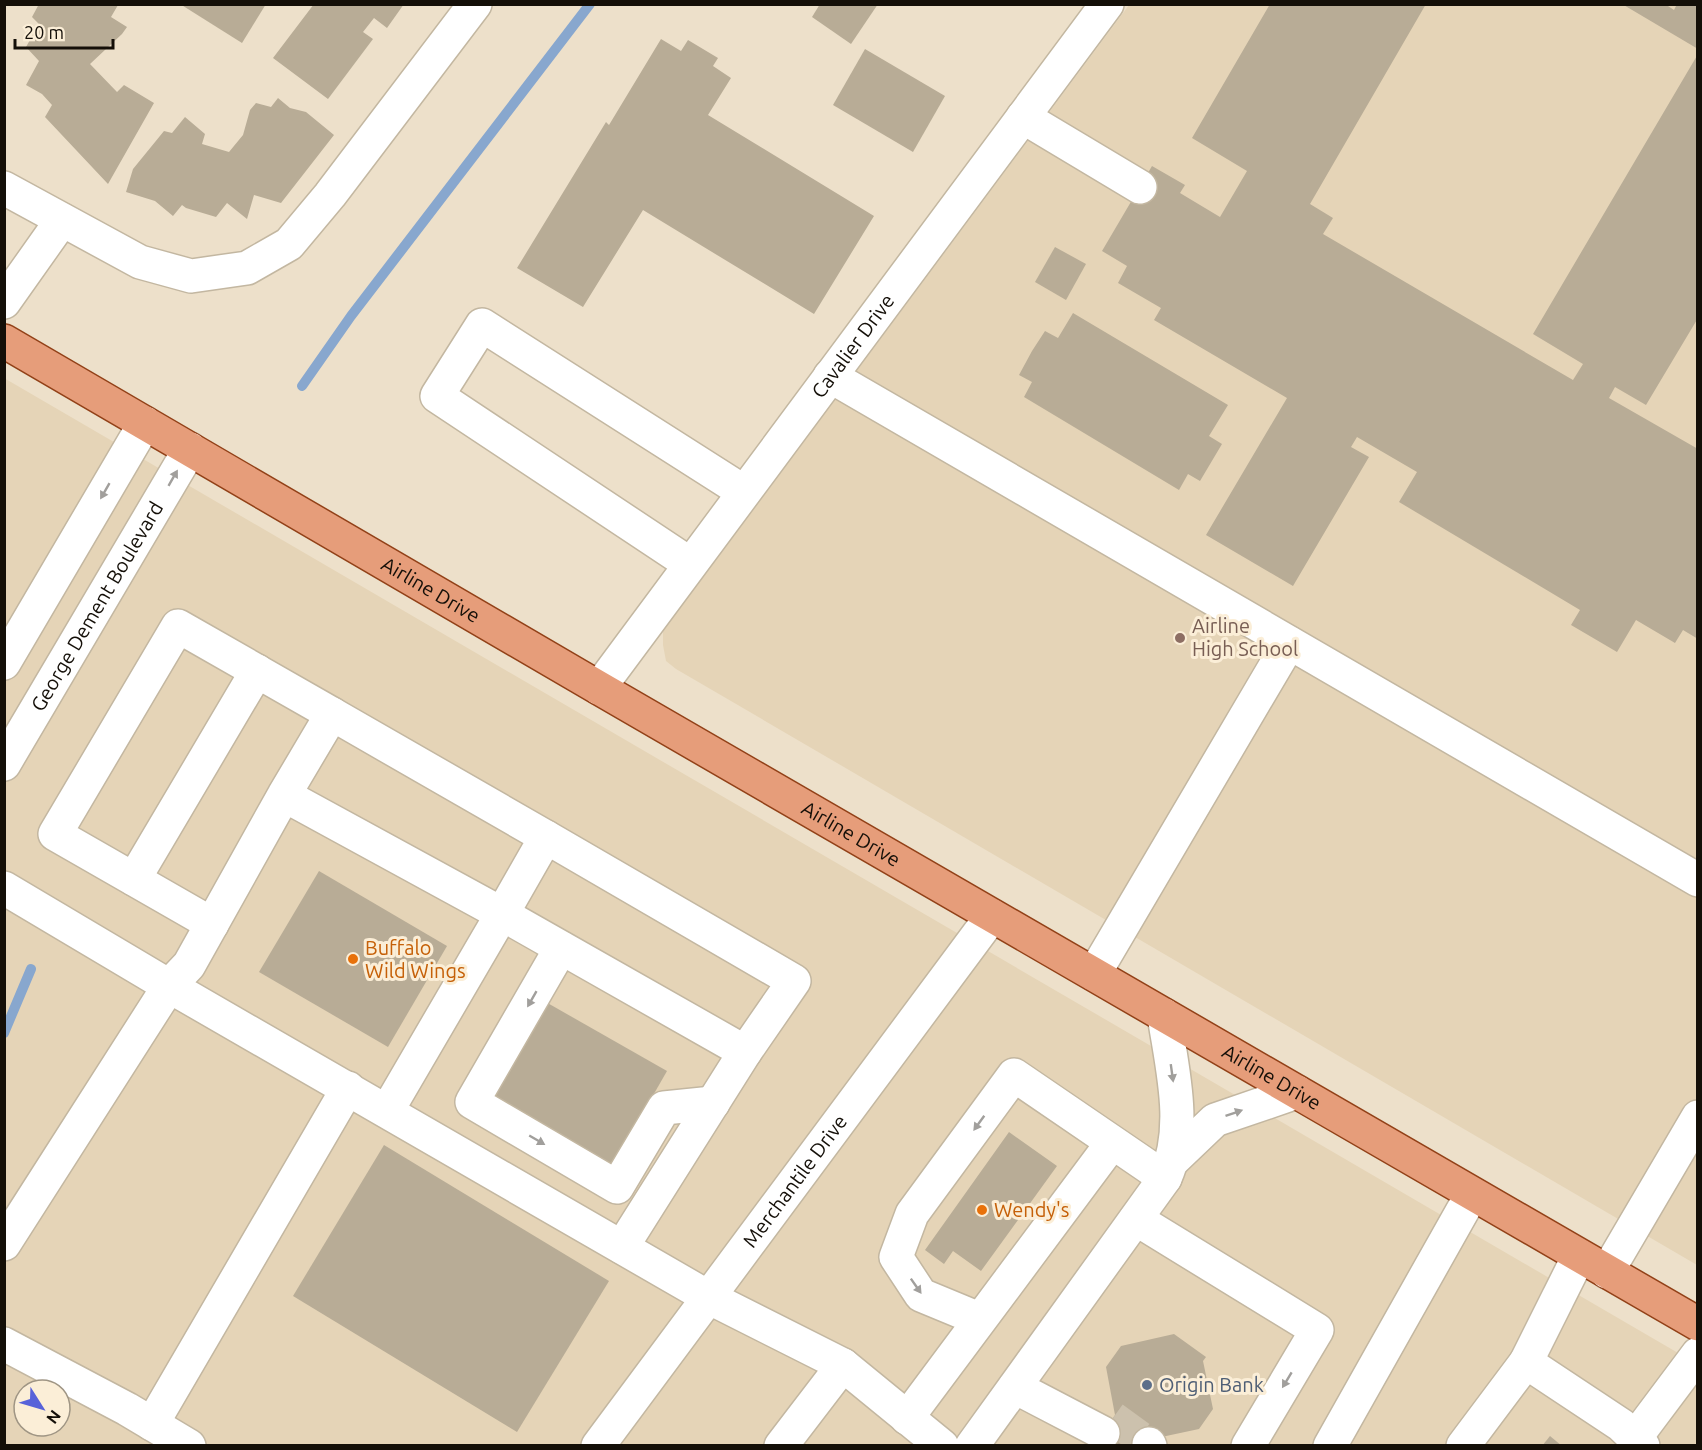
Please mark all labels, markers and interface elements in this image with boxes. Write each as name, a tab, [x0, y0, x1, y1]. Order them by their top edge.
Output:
scale bar	[15, 12, 112, 50]
text: 20 m	[24, 22, 64, 42]
street label: Cavalier Drive	[807, 289, 899, 402]
one-way arrow	[167, 470, 178, 486]
one-way arrow	[100, 483, 110, 500]
street label: George Dement Boulevard	[26, 497, 167, 715]
street label: Airline Drive	[378, 552, 484, 627]
place label: Airline High School	[1192, 614, 1298, 660]
marker: Airline High School	[1173, 631, 1187, 645]
street label: Airline Drive	[798, 796, 905, 871]
place label: Buffalo Wild Wings	[365, 936, 466, 982]
marker: Buffalo Wild Wings	[346, 952, 360, 966]
one-way arrow	[527, 990, 537, 1007]
street label: Airline Drive	[1219, 1039, 1325, 1114]
one-way arrow	[1168, 1064, 1177, 1083]
one-way arrow	[1225, 1108, 1243, 1118]
street label: Merchantile Drive	[738, 1110, 851, 1252]
one-way arrow	[973, 1114, 985, 1130]
one-way arrow	[529, 1135, 546, 1145]
place label: Wendy's	[994, 1198, 1070, 1221]
marker: Wendy's	[975, 1203, 989, 1217]
one-way arrow	[910, 1278, 922, 1294]
one-way arrow	[1282, 1372, 1293, 1388]
place label: Origin Bank	[1159, 1373, 1264, 1396]
north arrow	[12, 1378, 72, 1438]
marker: Origin Bank	[1140, 1378, 1154, 1392]
text: N	[43, 1407, 65, 1427]

